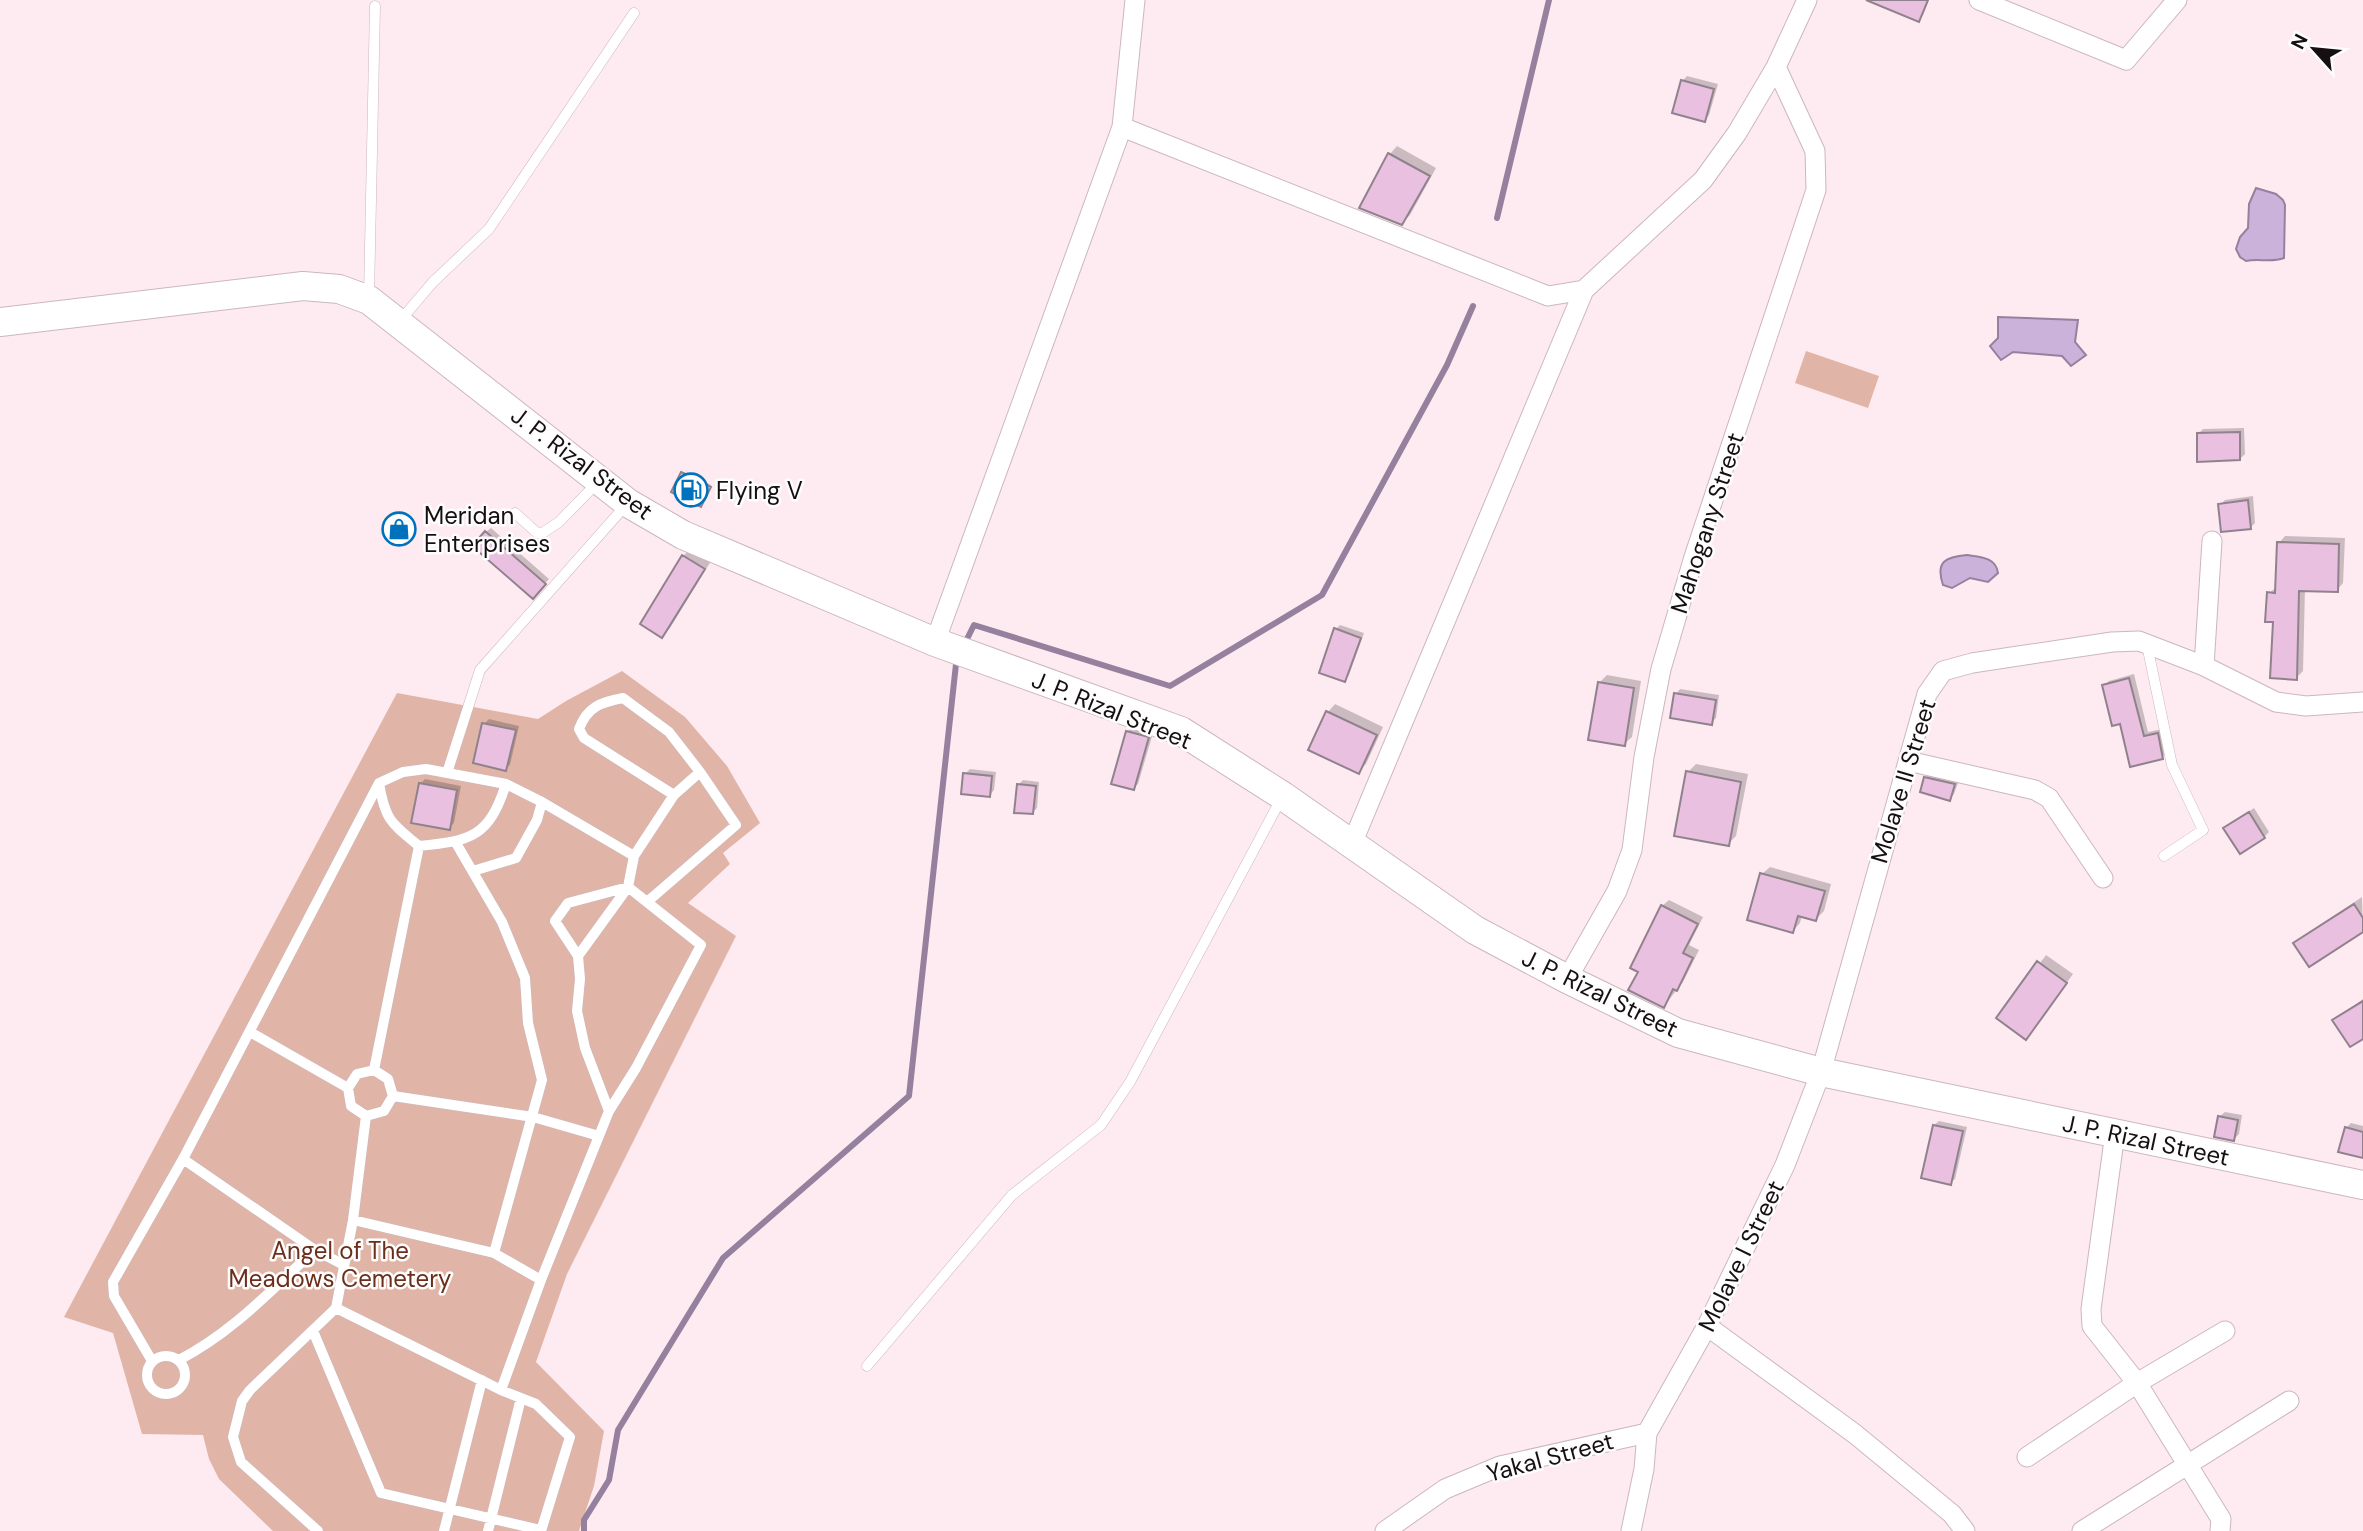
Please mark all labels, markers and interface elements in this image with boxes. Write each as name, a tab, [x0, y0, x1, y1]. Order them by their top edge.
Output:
north arrow	[2279, 14, 2349, 84]
text: N	[2285, 30, 2314, 53]
street label: J. P. Rizal Street	[505, 400, 659, 526]
street label: Mahogany Street	[1663, 429, 1751, 617]
fuel station icon: Flying V	[672, 471, 710, 509]
place label: Flying V	[716, 475, 803, 506]
place label: Meridan Enterprises	[424, 500, 550, 559]
shop icon: Meridan Enterprises	[380, 510, 418, 548]
street label: J. P. Rizal Street	[1027, 664, 1197, 756]
street label: Molave II Street	[1863, 695, 1943, 867]
street label: J. P. Rizal Street	[1517, 942, 1683, 1044]
street label: J. P. Rizal Street	[2060, 1107, 2232, 1173]
street label: Molave I Street	[1691, 1175, 1791, 1337]
park label: Angel of The Meadows Cemetery	[229, 1235, 451, 1294]
street label: Yakal Street	[1483, 1425, 1617, 1489]

